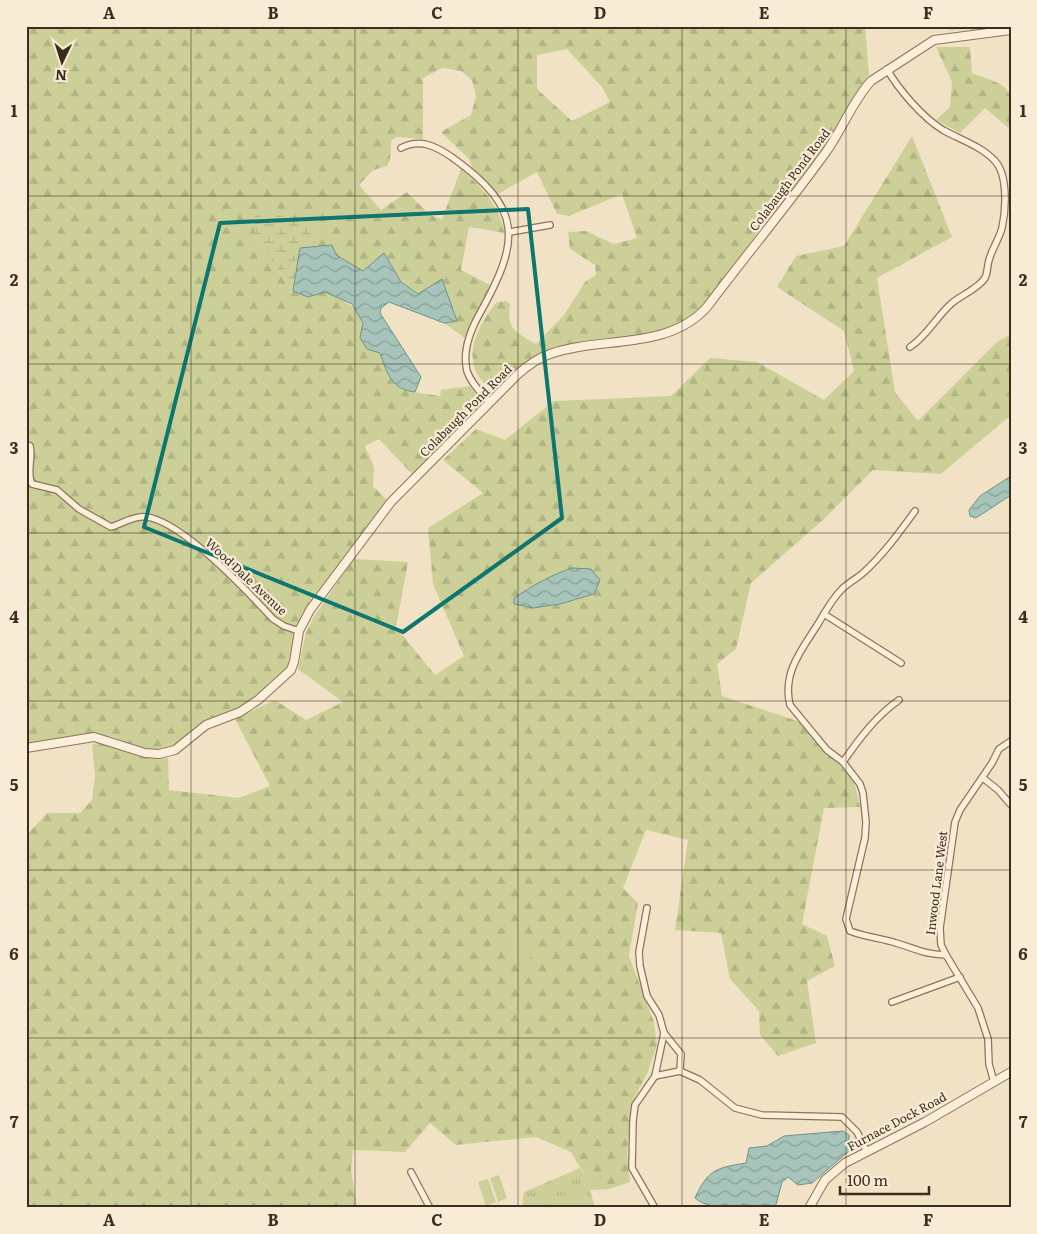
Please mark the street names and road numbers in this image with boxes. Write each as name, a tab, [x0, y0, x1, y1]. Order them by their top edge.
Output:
street label: Colabaugh Pond Road	[745, 124, 834, 234]
street label: Colabaugh Pond Road	[415, 360, 516, 461]
street label: Wood Dale Avenue	[202, 533, 292, 619]
street label: Inwood Lane West	[921, 829, 951, 936]
street label: Furnace Dock Road	[844, 1087, 950, 1155]

